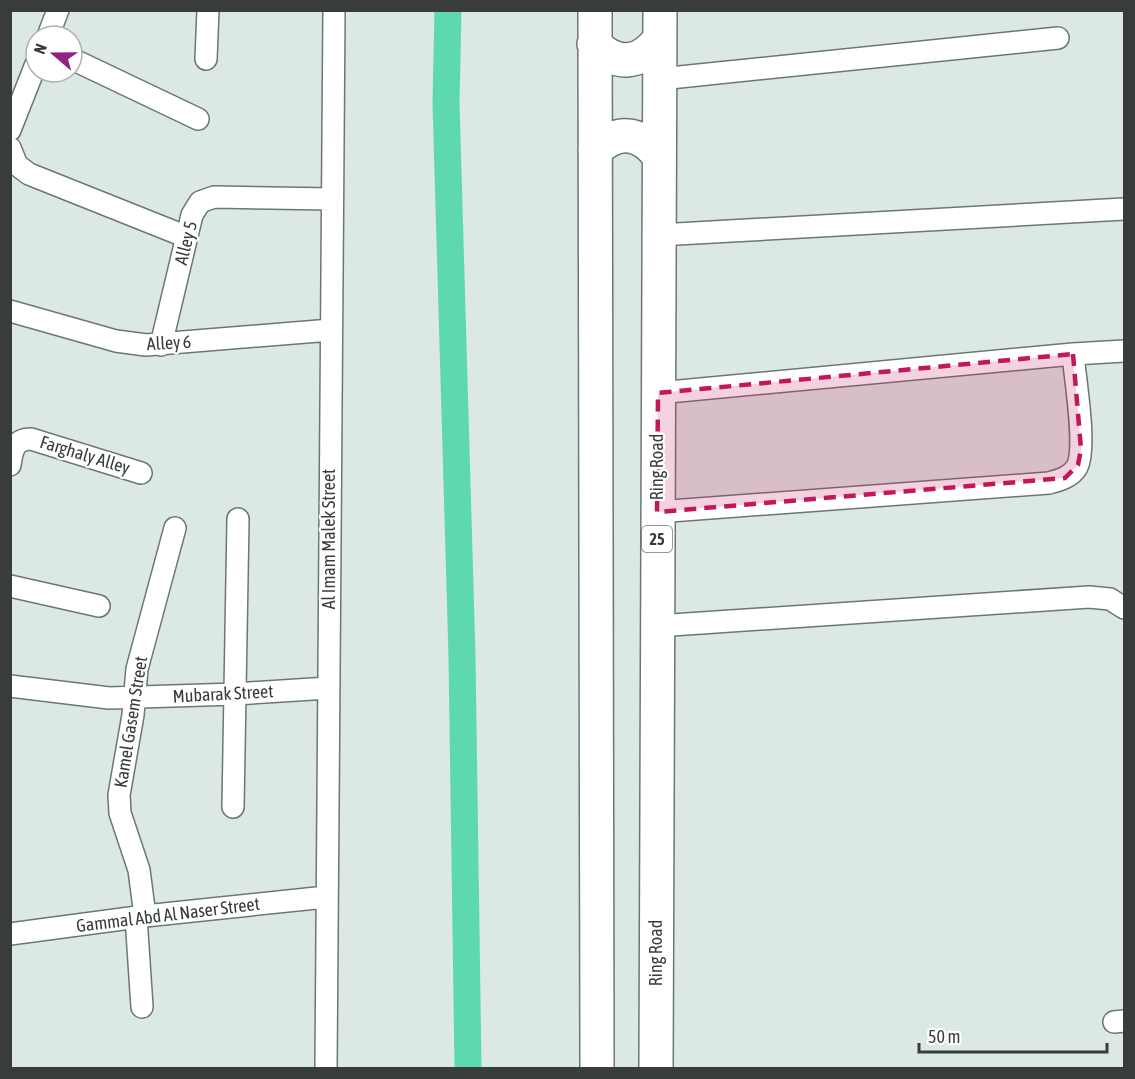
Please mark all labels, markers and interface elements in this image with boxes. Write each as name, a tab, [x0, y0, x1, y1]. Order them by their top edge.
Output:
north arrow	[24, 24, 84, 84]
text: N	[30, 41, 50, 56]
street label: Alley 5	[170, 219, 201, 267]
street label: Alley 6	[146, 331, 192, 354]
street label: Farghaly Alley	[38, 431, 133, 478]
street label: Ring Road	[646, 434, 667, 500]
street label: Al Imam Malek Street	[318, 469, 339, 609]
road number: 25	[642, 526, 672, 552]
street label: Kamel Gasem Street	[110, 655, 151, 789]
street label: Mubarak Street	[172, 680, 274, 707]
street label: Gammal Abd Al Naser Street	[75, 893, 261, 936]
street label: Ring Road	[645, 920, 666, 986]
scale bar	[919, 1016, 1106, 1054]
text: 50 m	[928, 1026, 960, 1047]

